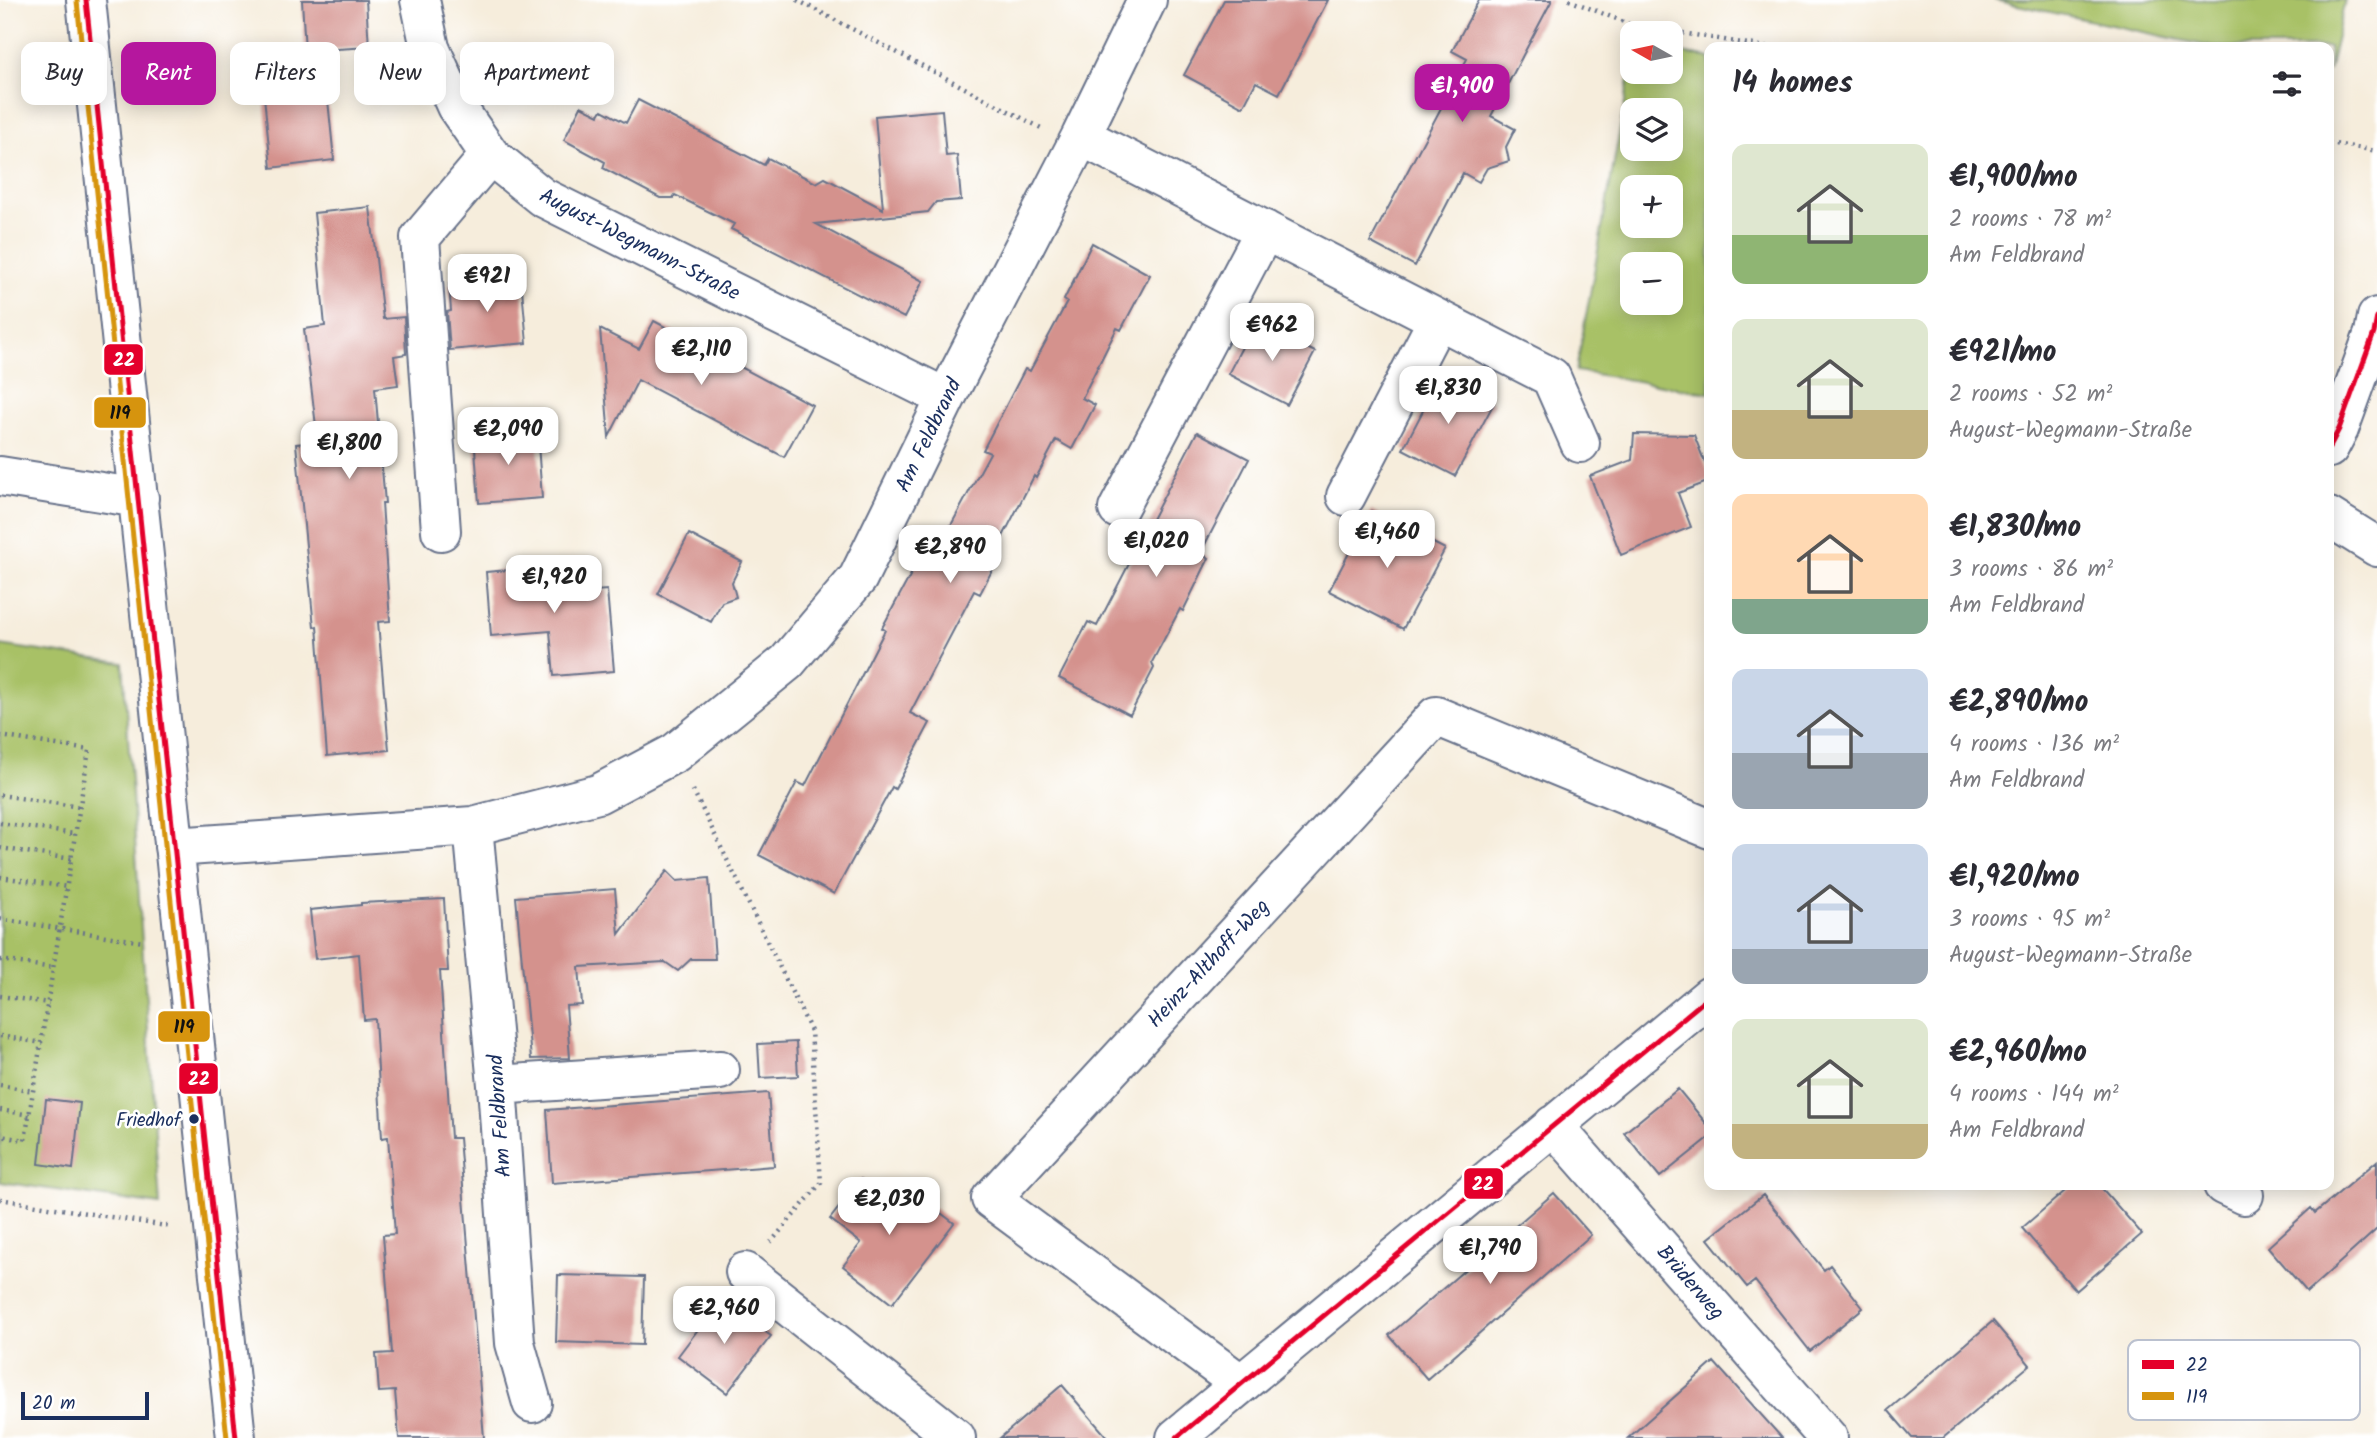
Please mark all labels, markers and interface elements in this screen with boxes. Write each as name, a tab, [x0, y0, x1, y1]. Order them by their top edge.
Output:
north arrow	[1620, 21, 1684, 84]
map controls	[1620, 21, 1683, 315]
chip: Buy	[21, 42, 107, 105]
chip: Rent	[121, 42, 216, 105]
chip: Filters	[230, 42, 340, 105]
chip: New	[354, 42, 446, 105]
chip: Apartment	[460, 42, 614, 105]
text: 14 homes	[1732, 60, 1853, 108]
pin: €1,900	[1405, 64, 1519, 124]
icon: filters	[2268, 65, 2306, 103]
text: €1,900	[1431, 69, 1493, 105]
button: layers	[1620, 98, 1683, 161]
text: €1,900/mo	[1949, 154, 2078, 202]
icon: home	[1788, 172, 1872, 256]
button: +	[1620, 175, 1683, 238]
street label: August-Wegmann-Straße	[533, 180, 746, 311]
text: 2 rooms · 78 m²	[1949, 202, 2111, 238]
text: Am Feldbrand	[1949, 238, 2084, 274]
button: −	[1620, 252, 1683, 315]
pin: €921	[446, 254, 528, 314]
text: €921	[464, 259, 510, 295]
pin: €962	[1231, 304, 1313, 363]
text: €962	[1246, 308, 1298, 344]
pin: €2,110	[644, 328, 758, 387]
text: €921/mo	[1949, 329, 2056, 377]
text: €2,110	[671, 332, 731, 368]
line badge: 22	[103, 343, 144, 376]
text: 22	[113, 346, 135, 376]
icon: home	[1788, 347, 1872, 431]
pin: €1,830	[1391, 366, 1505, 426]
text: €1,830	[1415, 371, 1481, 407]
street label: Am Feldbrand	[887, 372, 971, 498]
text: 2 rooms · 52 m²	[1949, 377, 2112, 413]
line badge: 119	[93, 396, 147, 429]
text: 119	[109, 399, 131, 429]
pin: €2,090	[451, 407, 565, 467]
text: €2,090	[473, 412, 543, 448]
text: August-Wegmann-Straße	[1949, 413, 2192, 449]
pin: €1,800	[292, 421, 406, 481]
text: €1,800	[317, 426, 381, 462]
text: €1,830/mo	[1949, 504, 2081, 552]
pin: €1,460	[1330, 510, 1444, 570]
text: €1,460	[1355, 515, 1419, 551]
pin: €1,020	[1099, 520, 1213, 579]
icon: home	[1788, 522, 1872, 606]
text: €1,020	[1124, 524, 1188, 560]
pin: €2,890	[893, 526, 1007, 585]
text: €2,890	[914, 530, 986, 566]
text: 3 rooms · 86 m²	[1949, 552, 2113, 588]
pin: €1,920	[497, 556, 611, 615]
text: €1,920	[522, 560, 586, 596]
text: Am Feldbrand	[1949, 588, 2084, 624]
text: €2,890/mo	[1949, 679, 2088, 727]
icon: home	[1788, 697, 1872, 781]
text: 4 rooms · 136 m²	[1949, 727, 2119, 763]
text: Am Feldbrand	[1949, 763, 2084, 799]
text: €1,920/mo	[1949, 854, 2080, 902]
icon: home	[1788, 872, 1872, 956]
street label: Heinz-Althoff-Weg	[1140, 892, 1278, 1036]
text: 3 rooms · 95 m²	[1949, 902, 2110, 938]
text: August-Wegmann-Straße	[1949, 938, 2192, 974]
line badge: 119	[157, 1010, 211, 1043]
text: 119	[173, 1013, 195, 1043]
text: €2,960/mo	[1949, 1029, 2087, 1077]
icon: home	[1788, 1047, 1872, 1131]
street label: Am Feldbrand	[480, 1053, 521, 1179]
line badge: 22	[178, 1062, 219, 1095]
text: 22	[188, 1065, 210, 1095]
text: 4 rooms · 144 m²	[1949, 1077, 2119, 1113]
place label: Friedhof	[116, 1106, 183, 1136]
marker: Friedhof	[187, 1112, 201, 1126]
text: Am Feldbrand	[1949, 1113, 2084, 1149]
line badge: 22	[1463, 1167, 1504, 1200]
text: 22	[1472, 1170, 1494, 1200]
pin: €2,030	[832, 1178, 946, 1237]
text: €2,030	[854, 1182, 924, 1218]
pin: €1,790	[1433, 1226, 1547, 1286]
text: €1,790	[1459, 1231, 1521, 1267]
street label: Brüderweg	[1648, 1238, 1732, 1328]
pin: €2,960	[667, 1286, 781, 1346]
text: €2,960	[689, 1291, 759, 1327]
legend	[2128, 1340, 2360, 1420]
text: 22	[2186, 1351, 2208, 1381]
text: 119	[2186, 1383, 2207, 1413]
scale bar	[21, 1389, 149, 1421]
text: 20 m	[32, 1389, 75, 1419]

